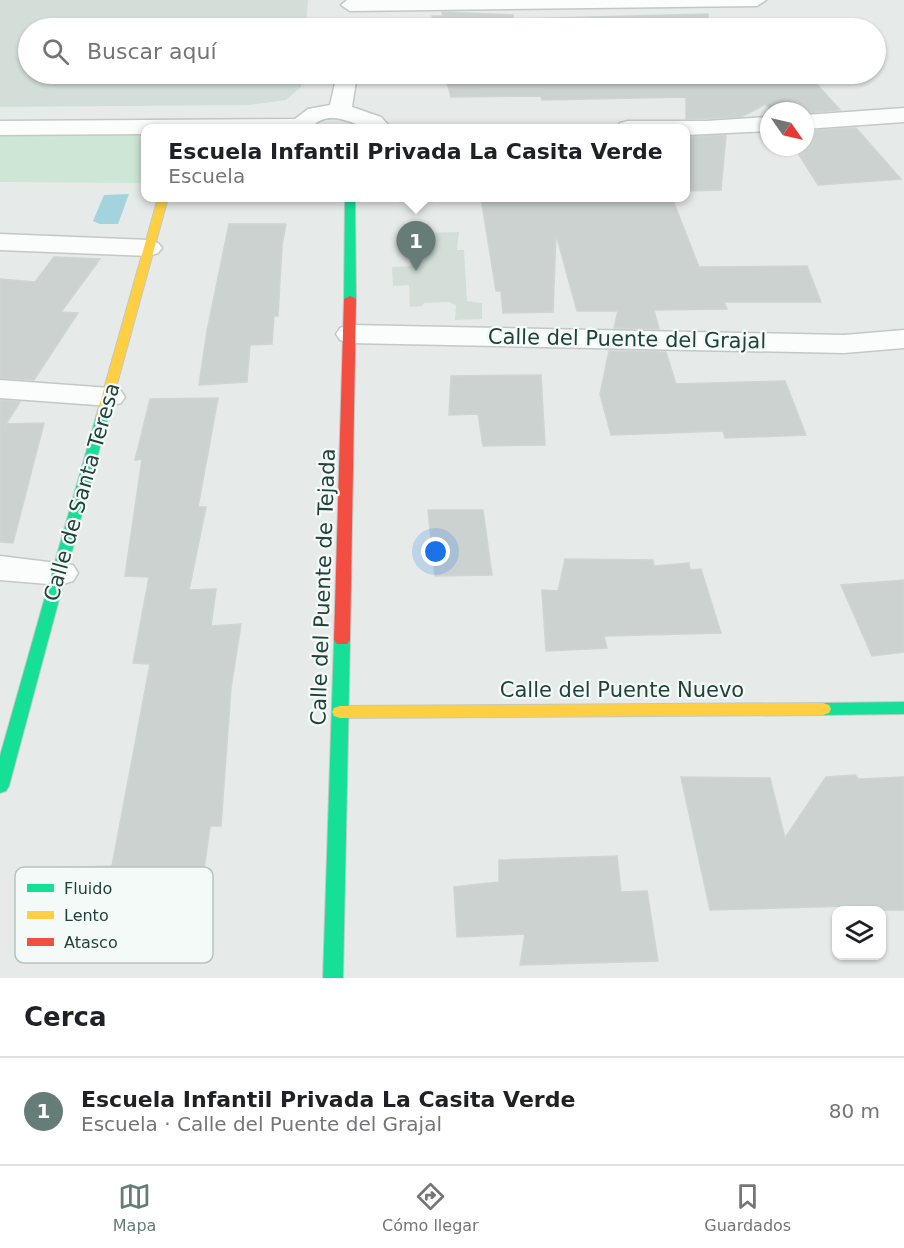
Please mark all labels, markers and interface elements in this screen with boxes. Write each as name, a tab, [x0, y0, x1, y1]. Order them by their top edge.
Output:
search box	[18, 18, 886, 84]
icon: search	[39, 35, 72, 68]
text: Buscar aquí	[87, 39, 217, 64]
north arrow	[760, 102, 814, 156]
popup	[141, 124, 690, 202]
text: Escuela Infantil Privada La Casita Verde	[168, 139, 663, 164]
text: Escuela	[168, 164, 245, 188]
pin: 1	[396, 222, 436, 271]
street label: Calle del Puente del Grajal	[488, 325, 766, 353]
street label: Calle de Santa Teresa	[39, 380, 125, 604]
street label: Calle del Puente de Tejada	[306, 448, 340, 726]
your location	[421, 537, 450, 566]
street label: Calle del Puente Nuevo	[500, 678, 744, 702]
legend	[15, 867, 213, 963]
text: Fluido	[64, 879, 112, 898]
text: Lento	[64, 906, 109, 925]
map controls	[832, 906, 886, 960]
button: layers	[832, 906, 886, 960]
text: Atasco	[64, 933, 118, 952]
text: Cerca	[24, 1002, 107, 1032]
text: Escuela Infantil Privada La Casita Verde	[81, 1087, 575, 1112]
text: 1	[37, 1099, 50, 1123]
text: 80 m	[829, 1099, 880, 1123]
text: Escuela · Calle del Puente del Grajal	[81, 1112, 442, 1136]
tab: Mapa	[113, 1180, 156, 1235]
tab: Cómo llegar	[382, 1180, 479, 1235]
tab: Guardados	[704, 1180, 791, 1235]

